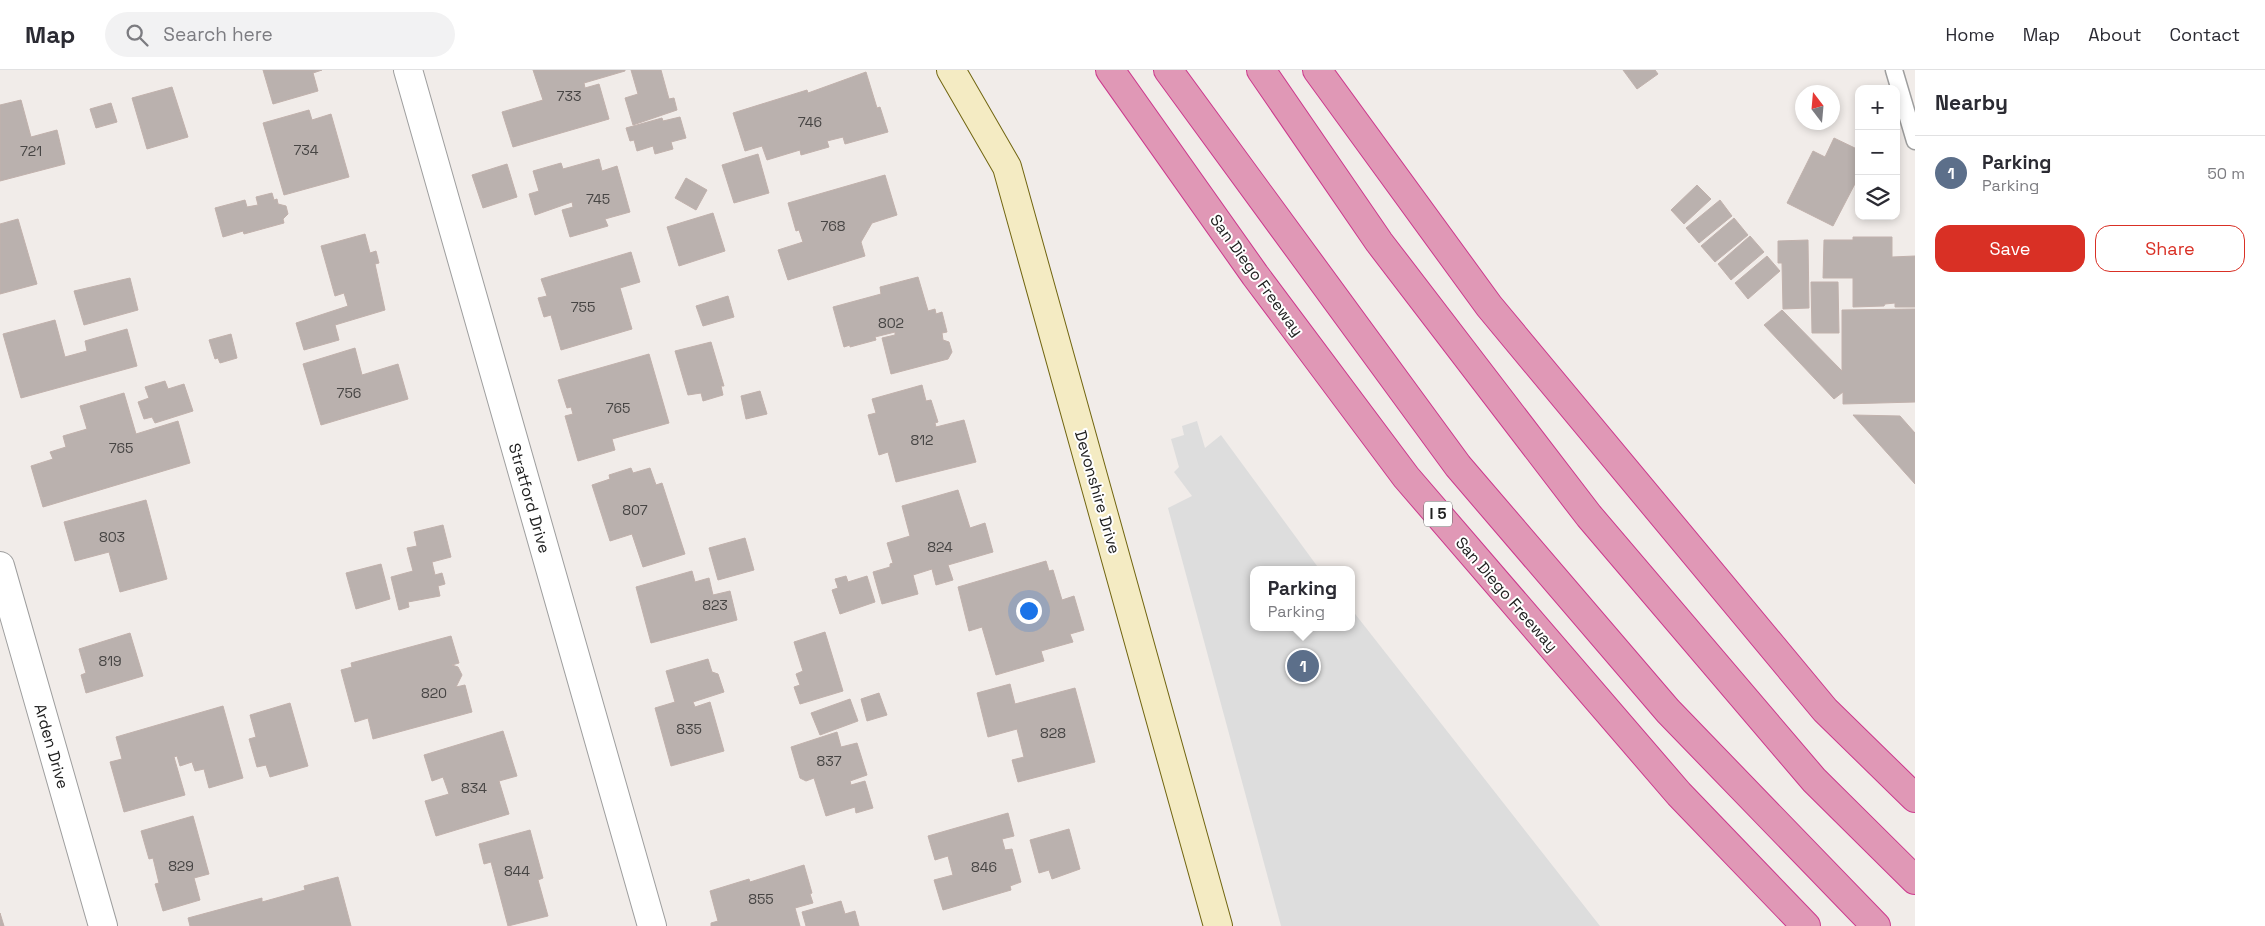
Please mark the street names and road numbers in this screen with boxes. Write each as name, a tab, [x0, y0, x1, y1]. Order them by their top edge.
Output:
street label: San Diego Freeway	[1205, 210, 1308, 340]
street label: Devonshire Drive	[1070, 428, 1125, 556]
street label: Stratford Drive	[504, 441, 555, 556]
road number: I 5	[1424, 502, 1452, 526]
street label: San Diego Freeway	[1451, 532, 1562, 656]
street label: Arden Drive	[29, 701, 74, 791]

